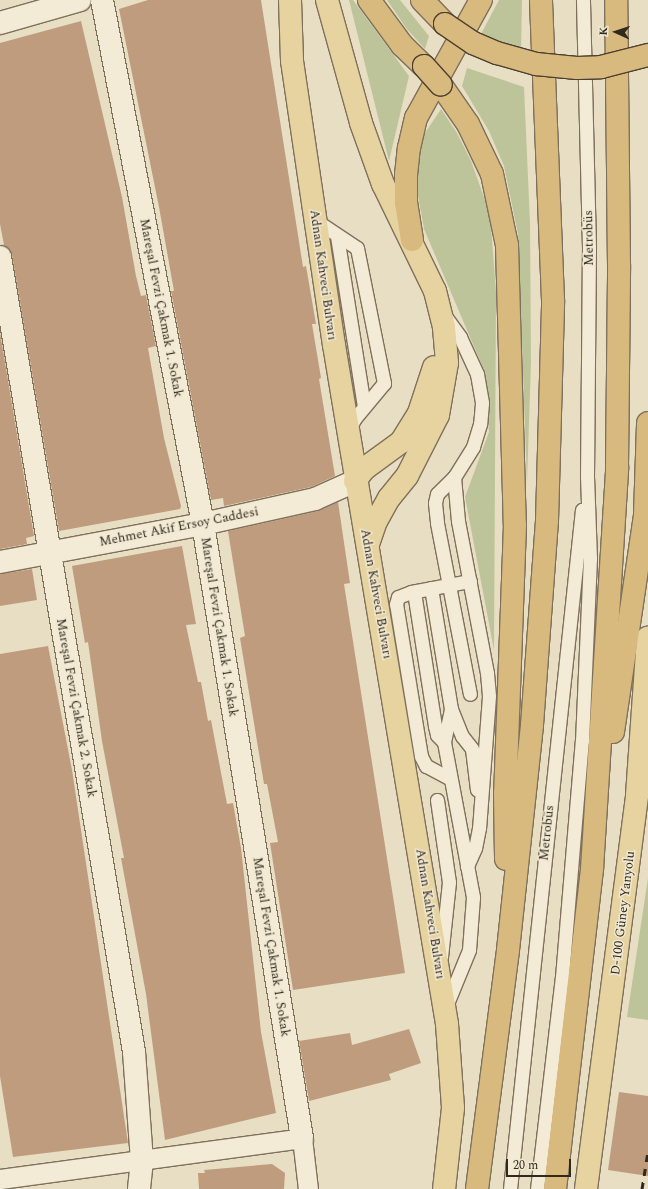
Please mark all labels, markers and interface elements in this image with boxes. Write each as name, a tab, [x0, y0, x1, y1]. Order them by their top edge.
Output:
north arrow	[596, 12, 636, 52]
text: K	[595, 27, 612, 36]
street label: Adnan Kahveci Bulvarı	[306, 209, 340, 341]
street label: Metrobüs	[581, 210, 597, 266]
street label: Mareşal Fevzi Çakmak 1. Sokak	[136, 217, 186, 399]
street label: Mehmet Akif Ersoy Caddesi	[98, 504, 260, 550]
street label: Adnan Kahveci Bulvarı	[357, 528, 395, 660]
street label: Mareşal Fevzi Çakmak 1. Sokak	[197, 536, 241, 718]
street label: Mareşal Fevzi Çakmak 2. Sokak	[53, 617, 99, 799]
street label: Metrobüs	[536, 804, 558, 862]
street label: Adnan Kahveci Bulvarı	[412, 848, 448, 980]
street label: D-100 Güney Yanyolu	[608, 850, 638, 976]
street label: Mareşal Fevzi Çakmak 1. Sokak	[249, 856, 293, 1038]
scale bar	[508, 1151, 573, 1177]
text: 20 m	[513, 1156, 538, 1175]

